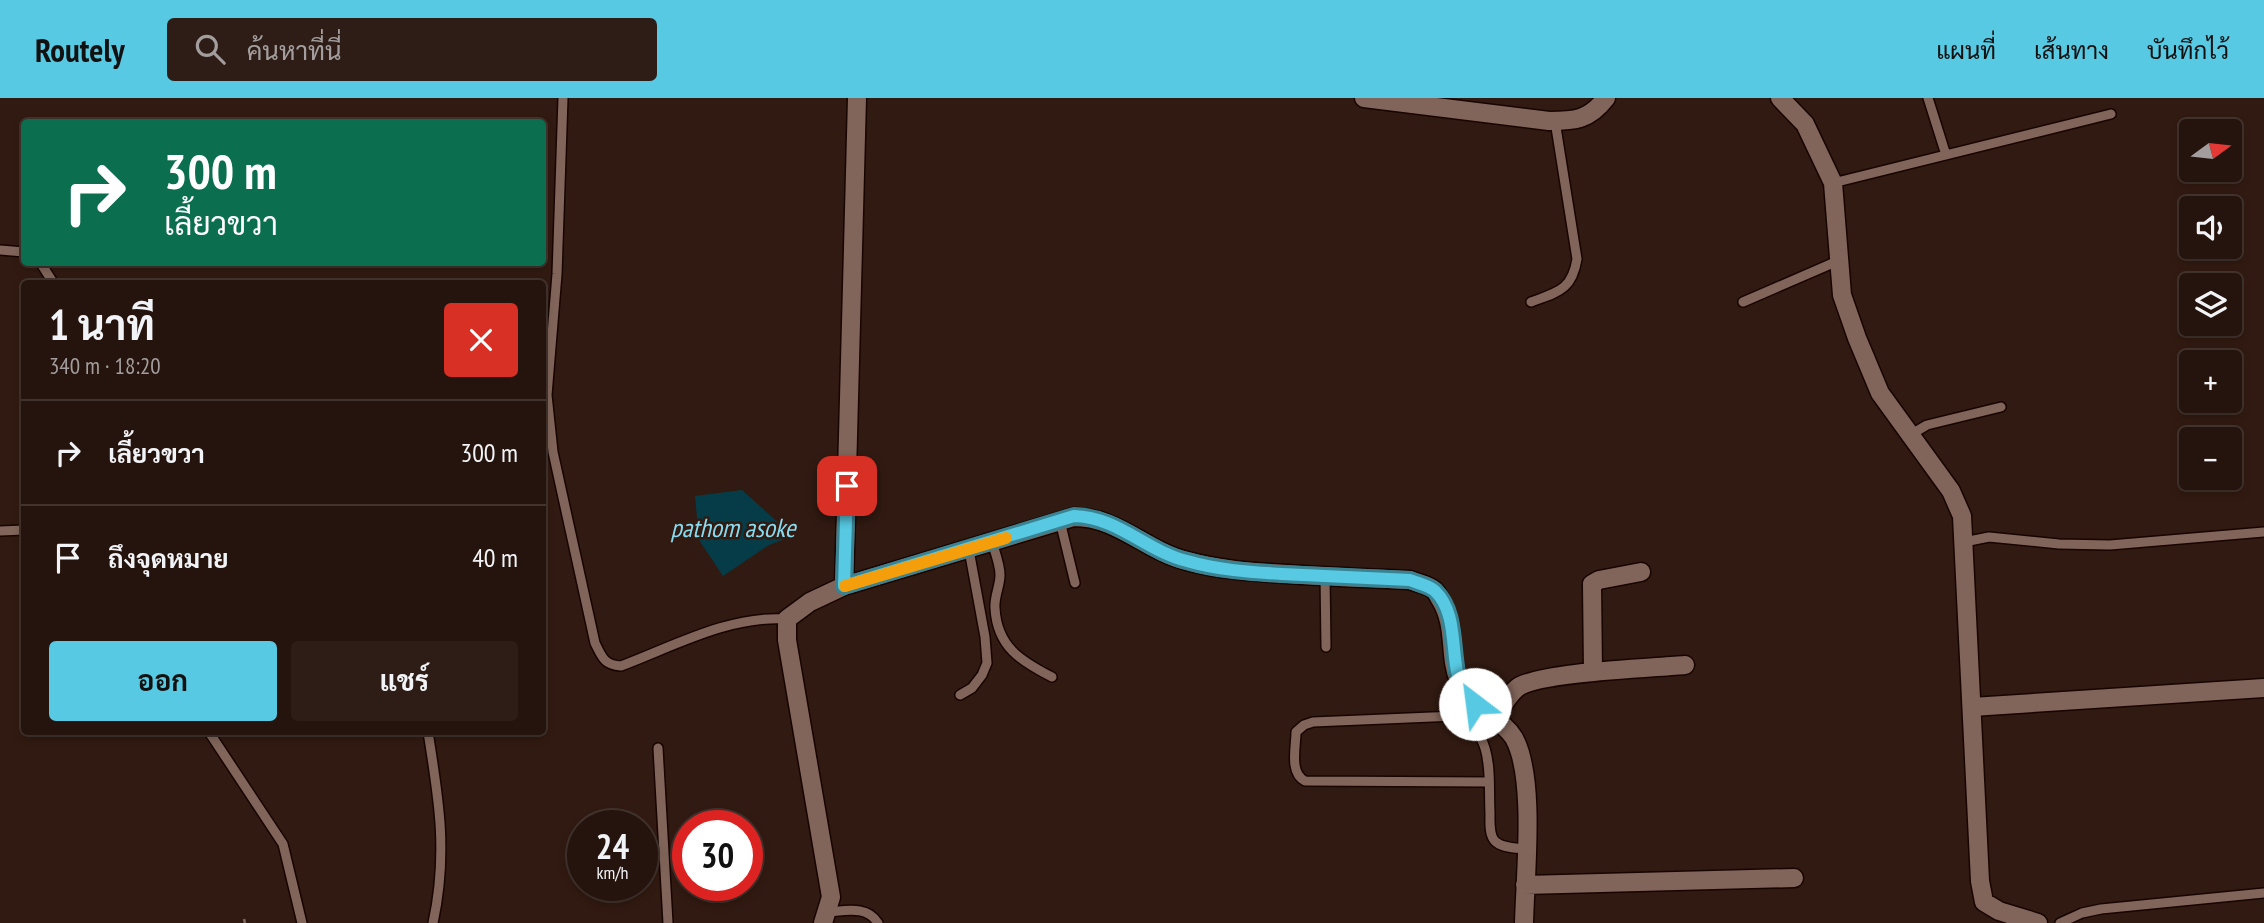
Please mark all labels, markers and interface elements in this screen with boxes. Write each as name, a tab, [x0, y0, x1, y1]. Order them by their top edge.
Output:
search box	[167, 18, 657, 81]
text: Routely	[35, 28, 125, 71]
icon: search	[191, 30, 229, 68]
text: ค้นหาที่นี่	[247, 34, 342, 67]
text: แผนที่	[1936, 35, 1996, 66]
text: เส้นทาง	[2034, 35, 2109, 66]
text: บันทึกไว้	[2147, 35, 2229, 66]
north arrow	[2179, 119, 2242, 182]
map controls	[2179, 119, 2242, 490]
text: 300 m	[164, 139, 277, 203]
icon: right	[49, 147, 140, 238]
button: sound	[2179, 196, 2242, 259]
text: เลี้ยวขวา	[164, 202, 278, 244]
button: layers	[2179, 273, 2242, 336]
text: 1 นาที	[49, 297, 155, 352]
button: close	[444, 303, 518, 377]
button: +	[2179, 350, 2242, 413]
text: 340 m · 18:20	[49, 351, 161, 380]
button: −	[2179, 427, 2242, 490]
icon: right	[49, 434, 87, 472]
text: 300 m	[460, 436, 518, 469]
text: เลี้ยวขวา	[108, 437, 205, 470]
pin	[817, 456, 877, 516]
icon: arrive	[828, 467, 866, 505]
water label: pathom asoke	[671, 511, 798, 544]
icon: arrive	[49, 539, 87, 577]
text: 40 m	[472, 541, 518, 574]
text: ถึงจุดหมาย	[108, 542, 229, 575]
button: ออก	[49, 641, 277, 721]
button: แชร์	[291, 641, 518, 721]
position arrow	[1438, 667, 1512, 741]
speed limit sign: 30	[672, 810, 763, 901]
text: 24	[596, 823, 629, 869]
text: km/h	[597, 861, 628, 884]

